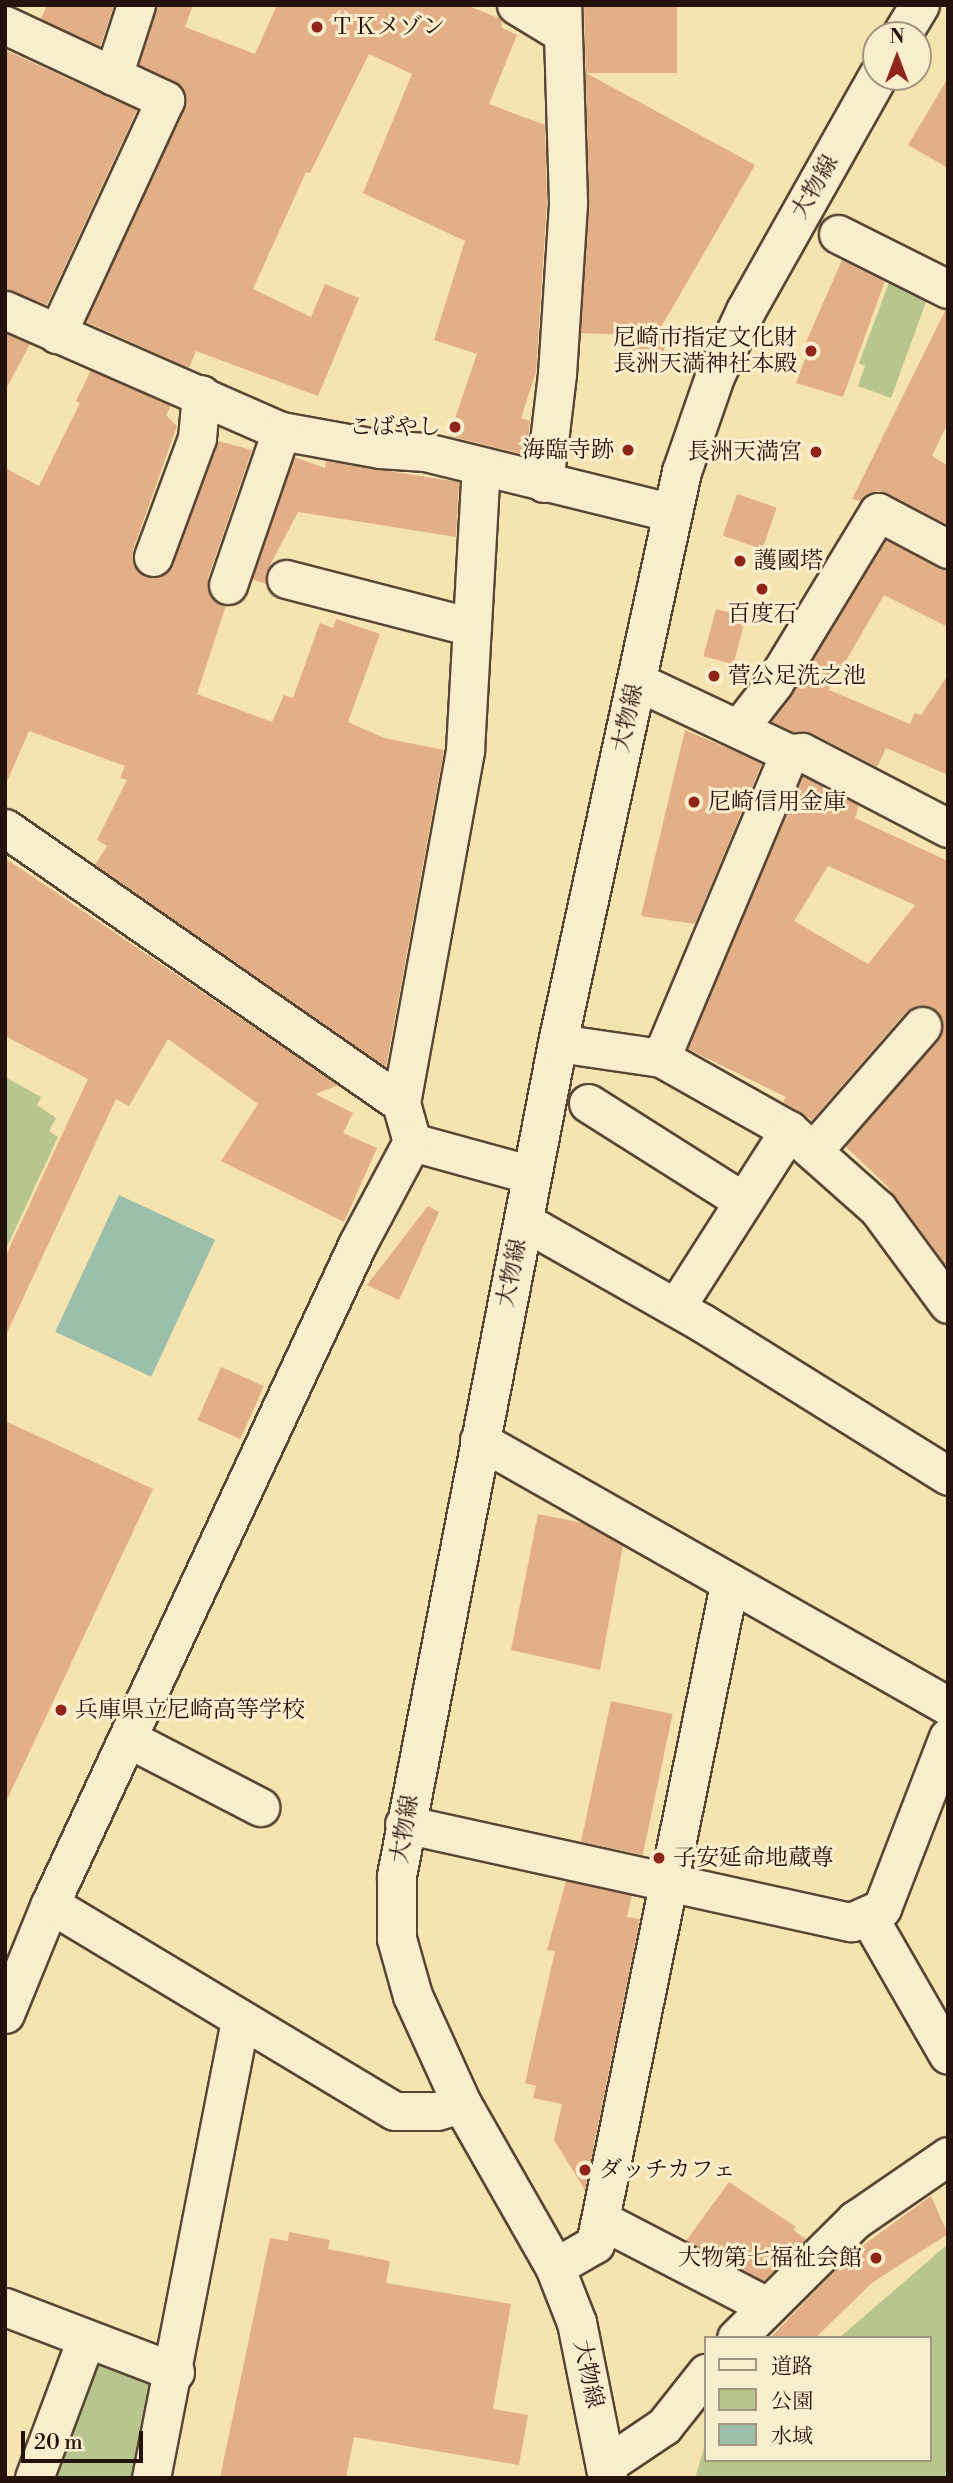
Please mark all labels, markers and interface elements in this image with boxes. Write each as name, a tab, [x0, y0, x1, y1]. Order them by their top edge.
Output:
place label: ＴＫメゾン	[331, 13, 446, 41]
marker: ＴＫメゾン	[309, 19, 325, 35]
north arrow	[862, 21, 932, 91]
text: N	[889, 25, 905, 49]
street label: 大物線	[786, 150, 844, 224]
place label: 尼崎市指定文化財 長洲天満神社本殿	[613, 324, 797, 378]
marker: 尼崎市指定文化財 長洲天満神社本殿	[803, 343, 819, 359]
place label: こばやし	[349, 413, 441, 441]
marker: こばやし	[447, 419, 463, 435]
place label: 海臨寺跡	[522, 436, 614, 464]
place label: 長洲天満宮	[687, 438, 802, 466]
marker: 海臨寺跡	[620, 442, 636, 458]
marker: 長洲天満宮	[808, 444, 824, 460]
place label: 護國塔	[754, 547, 823, 575]
marker: 護國塔	[732, 553, 748, 569]
marker: 百度石	[754, 581, 770, 597]
place label: 百度石	[728, 600, 796, 628]
place label: 菅公足洗之池	[728, 662, 866, 690]
marker: 菅公足洗之池	[706, 668, 722, 684]
street label: 大物線	[607, 681, 649, 755]
place label: 尼崎信用金庫	[708, 788, 846, 816]
marker: 尼崎信用金庫	[686, 794, 702, 810]
street label: 大物線	[492, 1237, 532, 1309]
place label: 兵庫県立尼崎高等学校	[75, 1696, 305, 1724]
marker: 兵庫県立尼崎高等学校	[53, 1702, 69, 1718]
street label: 大物線	[386, 1793, 424, 1865]
place label: 子安延命地蔵尊	[673, 1844, 834, 1872]
marker: 子安延命地蔵尊	[651, 1850, 667, 1866]
place label: ダッチカフェ	[599, 2156, 737, 2184]
marker: ダッチカフェ	[577, 2162, 593, 2178]
place label: 大物第七福祉会館	[678, 2244, 862, 2272]
marker: 大物第七福祉会館	[868, 2250, 884, 2266]
legend	[704, 2336, 932, 2462]
street label: 大物線	[567, 2337, 609, 2411]
text: 道路	[771, 2354, 813, 2380]
text: 公園	[771, 2389, 813, 2415]
scale bar	[24, 2416, 147, 2460]
text: 水域	[771, 2424, 813, 2450]
text: 20 m	[34, 2430, 83, 2456]

